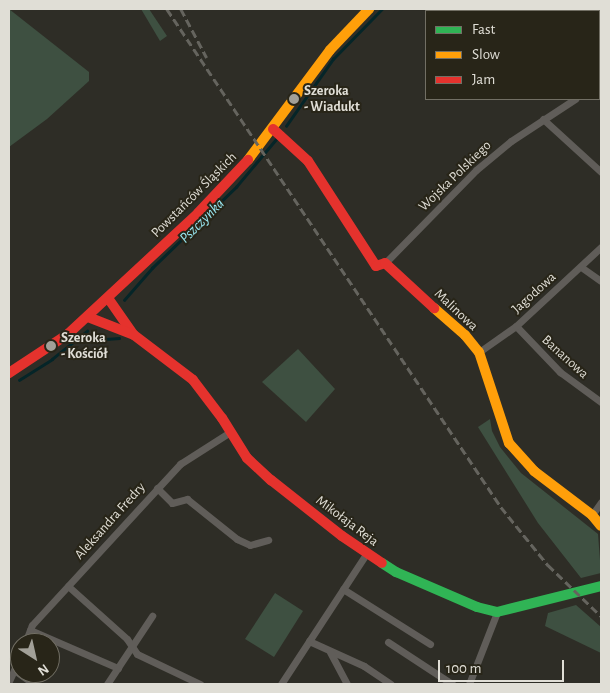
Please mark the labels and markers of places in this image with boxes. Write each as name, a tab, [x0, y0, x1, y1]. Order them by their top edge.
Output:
place label: Szeroka - Wiadukt	[304, 83, 360, 115]
marker: Szeroka - Wiadukt	[288, 93, 300, 105]
place label: Szeroka - Kościół	[61, 330, 108, 362]
marker: Szeroka - Kościół	[45, 340, 57, 352]

